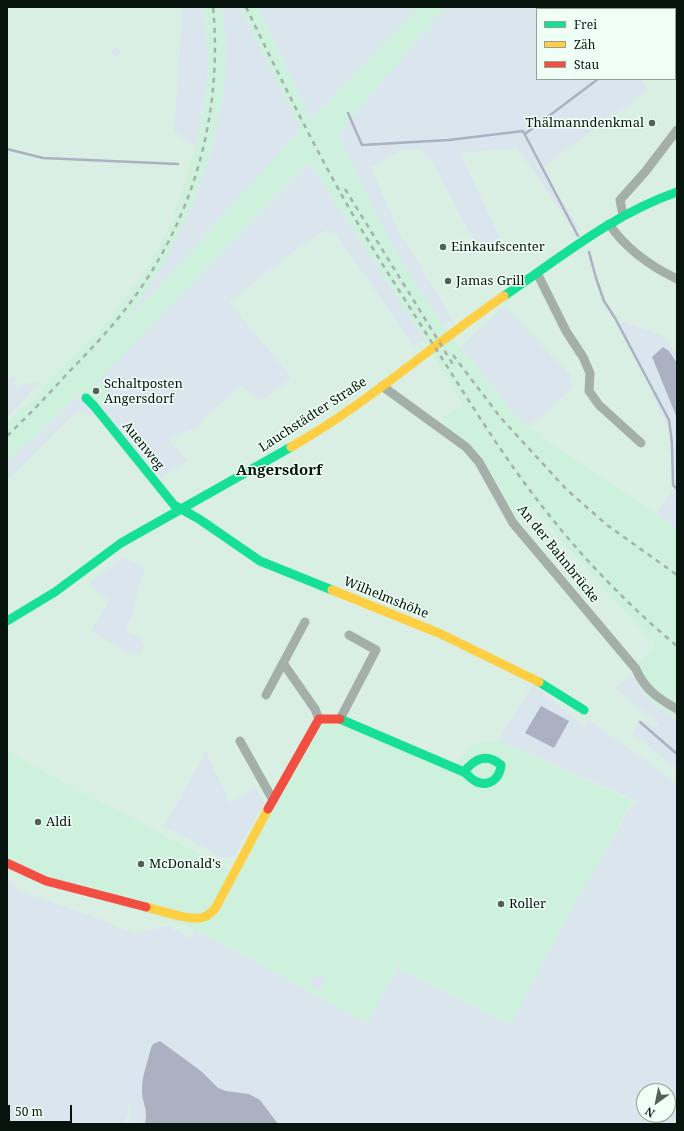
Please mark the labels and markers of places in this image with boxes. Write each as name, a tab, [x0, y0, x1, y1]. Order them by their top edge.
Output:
place label: Thälmanndenkmal	[525, 115, 644, 131]
marker: Thälmanndenkmal	[647, 118, 657, 128]
place label: Einkaufscenter	[451, 239, 545, 255]
marker: Einkaufscenter	[438, 242, 448, 252]
place label: Jamas Grill	[456, 273, 524, 289]
marker: Jamas Grill	[443, 276, 453, 286]
place label: Schaltposten Angersdorf	[104, 376, 183, 407]
marker: Schaltposten Angersdorf	[91, 386, 101, 396]
place label: Aldi	[46, 814, 71, 830]
marker: Aldi	[33, 817, 43, 827]
place label: McDonald's	[149, 856, 221, 872]
marker: McDonald's	[136, 859, 146, 869]
place label: Roller	[509, 896, 546, 912]
marker: Roller	[496, 899, 506, 909]

